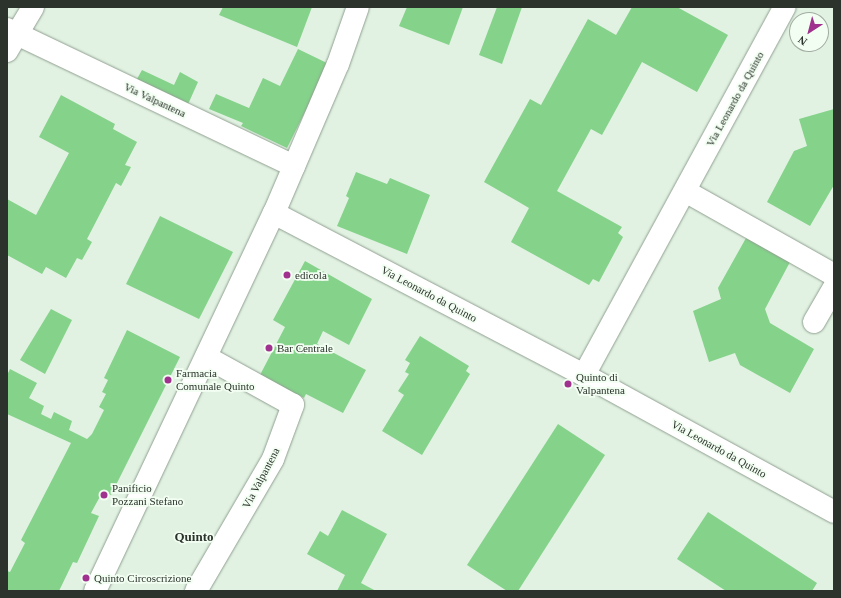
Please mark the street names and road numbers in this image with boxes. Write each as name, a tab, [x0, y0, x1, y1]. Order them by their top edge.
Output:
street label: Via Leonardo da Quinto	[703, 49, 767, 149]
street label: Via Valpantena	[122, 80, 188, 120]
street label: Via Leonardo da Quinto	[379, 263, 479, 325]
street label: Via Leonardo da Quinto	[669, 417, 769, 481]
street label: Via Valpantena	[239, 445, 283, 511]

